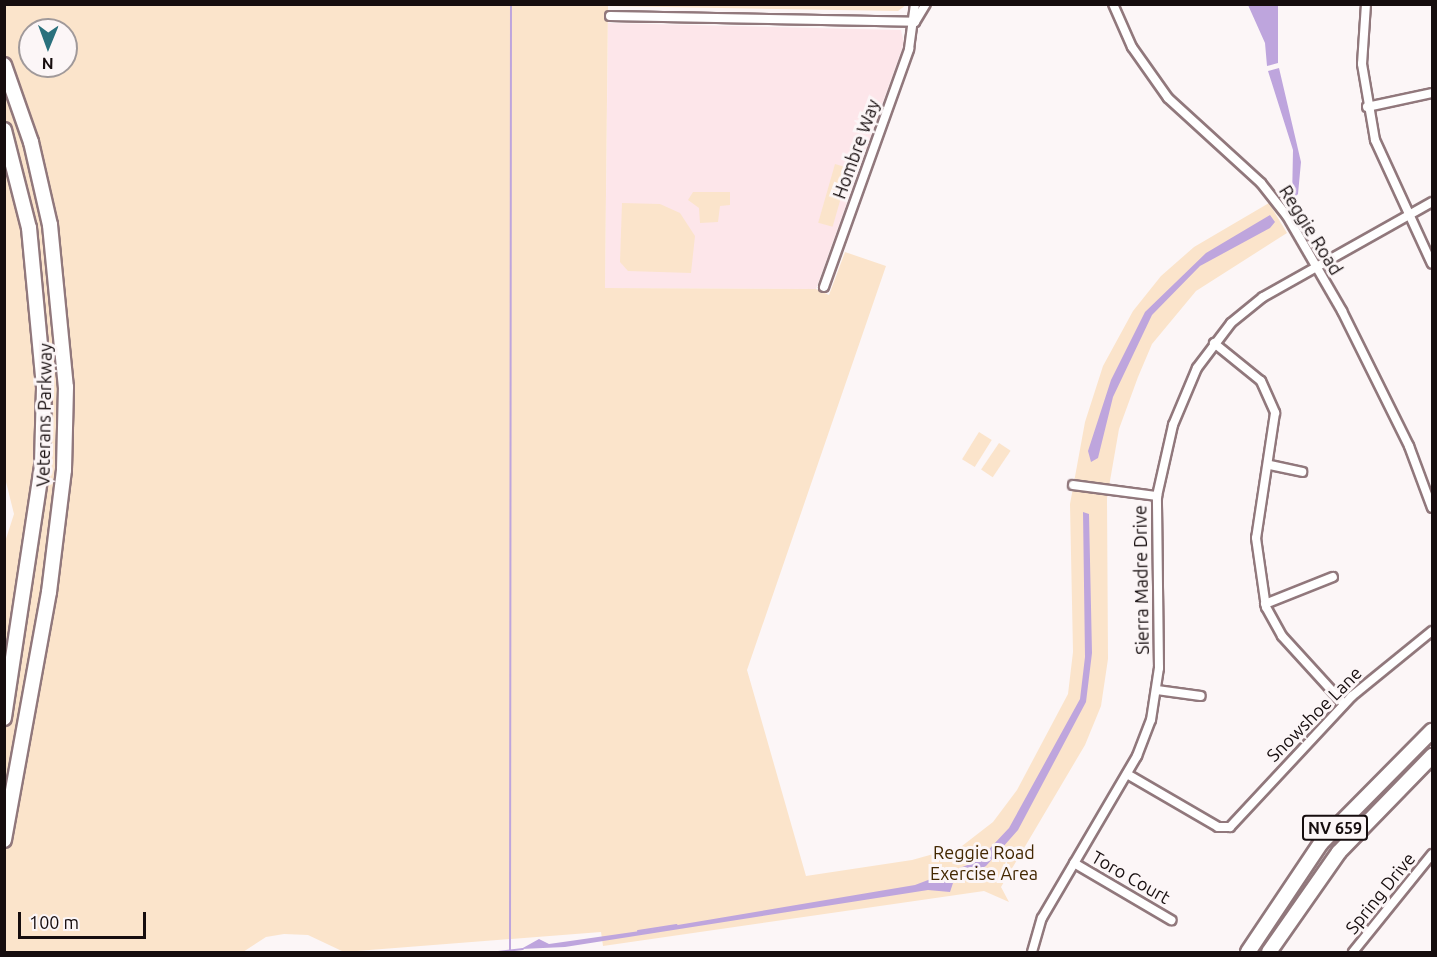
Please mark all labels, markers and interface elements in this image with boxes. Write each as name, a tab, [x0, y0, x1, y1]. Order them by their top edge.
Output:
north arrow	[18, 18, 78, 78]
text: N	[42, 55, 54, 73]
street label: Hombre Way	[828, 96, 884, 202]
street label: Reggie Road	[1275, 181, 1347, 279]
street label: Veterans Parkway	[32, 343, 56, 487]
street label: Sierra Madre Drive	[1129, 505, 1153, 655]
street label: Snowshoe Lane	[1262, 662, 1366, 766]
road number: NV 659	[1302, 815, 1368, 841]
park label: Reggie Road Exercise Area	[930, 842, 1038, 884]
street label: Toro Court	[1088, 846, 1174, 908]
street label: Spring Drive	[1341, 848, 1419, 938]
scale bar	[21, 900, 148, 938]
text: 100 m	[29, 912, 79, 932]

